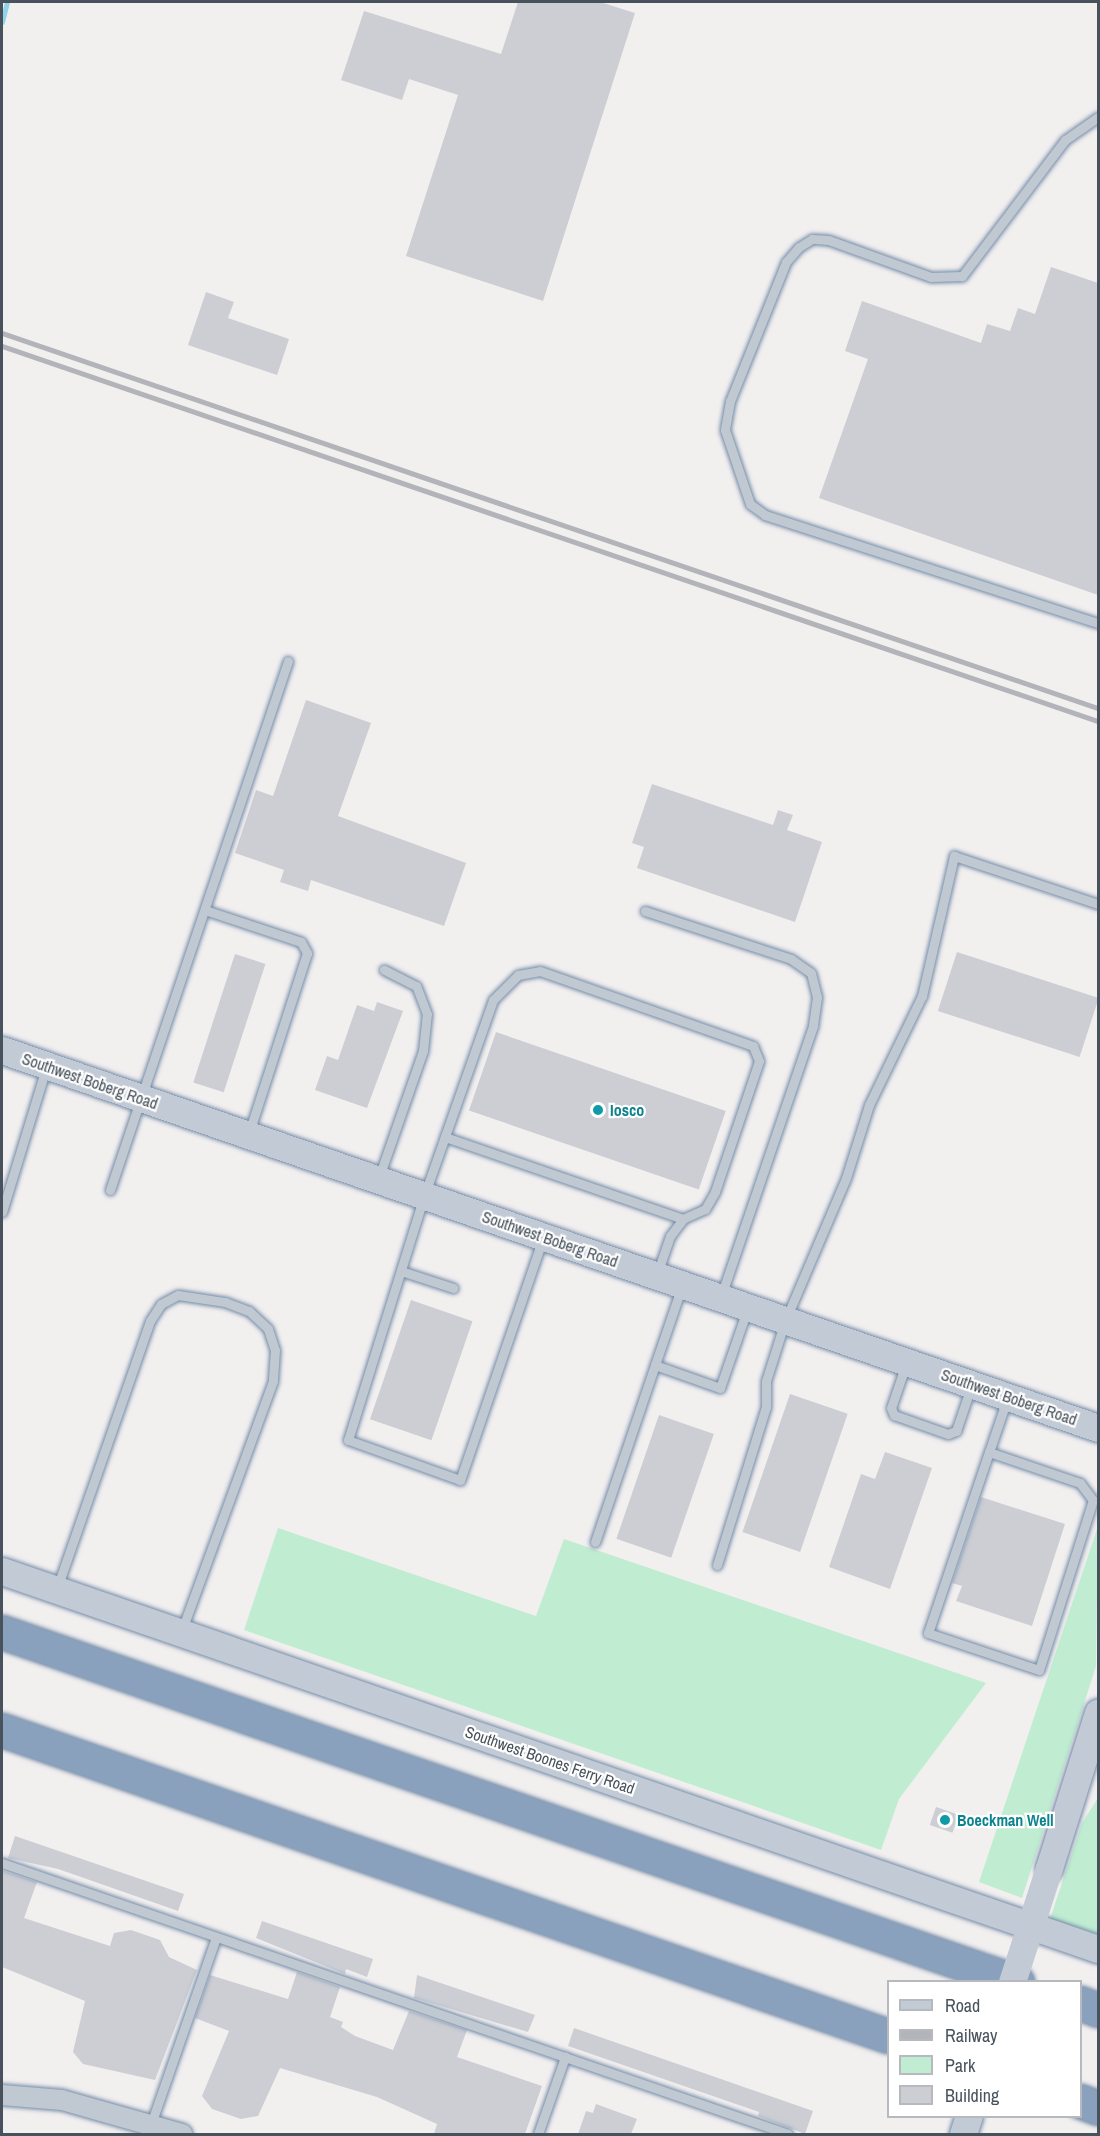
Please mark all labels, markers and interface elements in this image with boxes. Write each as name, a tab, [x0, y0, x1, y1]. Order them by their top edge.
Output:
street label: Southwest Boberg Road	[20, 1049, 160, 1113]
place label: Iosco	[610, 1100, 644, 1120]
marker: Iosco	[591, 1103, 605, 1117]
street label: Southwest Boberg Road	[480, 1207, 620, 1271]
street label: Southwest Boberg Road	[939, 1365, 1079, 1429]
street label: Southwest Boones Ferry Road	[463, 1722, 637, 1798]
place label: Boeckman Well	[957, 1810, 1054, 1830]
marker: Boeckman Well	[938, 1813, 952, 1827]
legend	[887, 1980, 1082, 2118]
text: Road	[945, 1993, 980, 2018]
text: Railway	[945, 2023, 998, 2048]
text: Park	[945, 2053, 975, 2078]
text: Building	[945, 2083, 999, 2108]

